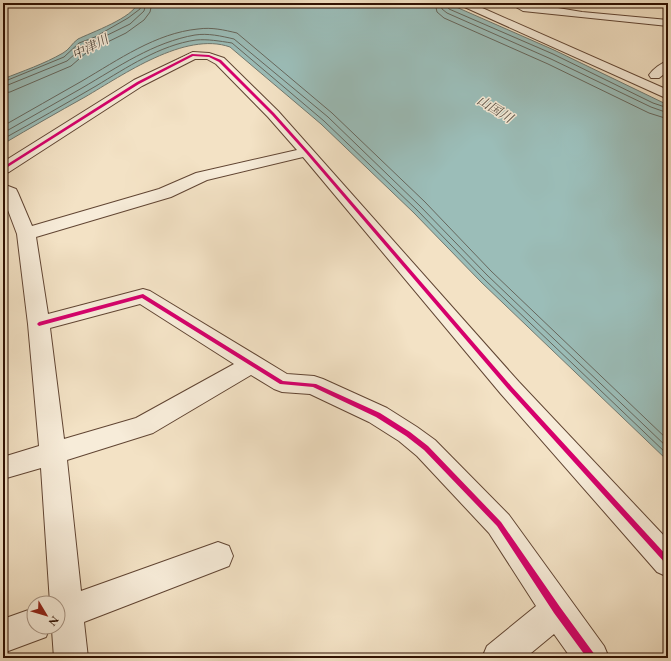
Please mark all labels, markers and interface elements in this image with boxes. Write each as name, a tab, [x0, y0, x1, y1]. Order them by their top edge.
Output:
water label: 中津川	[69, 30, 113, 63]
water label: 山国川	[474, 91, 518, 128]
north arrow	[26, 595, 66, 635]
text: N	[46, 613, 62, 629]

